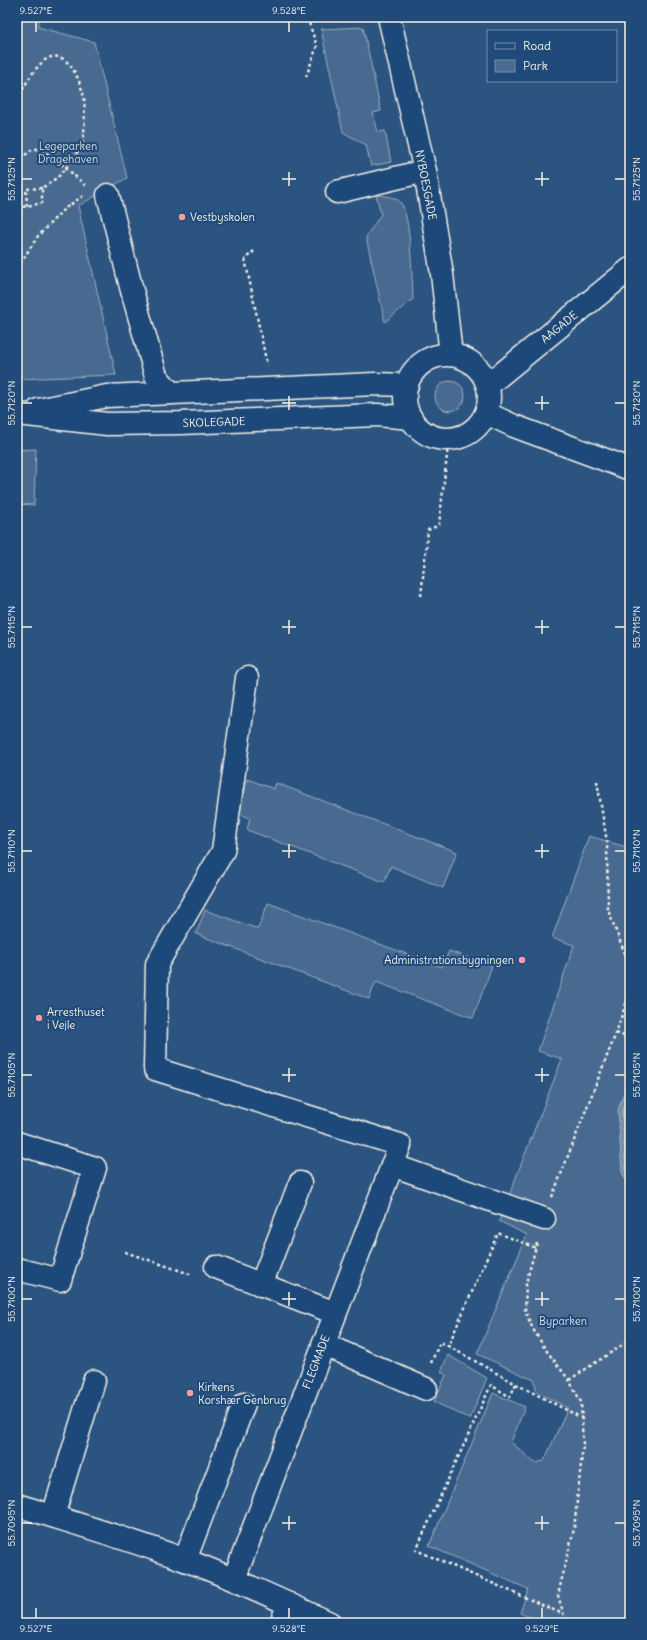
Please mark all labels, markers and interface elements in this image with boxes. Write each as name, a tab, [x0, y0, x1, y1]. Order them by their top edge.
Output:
text: 9.527°E	[20, 4, 53, 17]
text: 9.528°E	[272, 4, 306, 17]
legend	[487, 30, 617, 82]
text: Road	[523, 38, 551, 53]
text: Park	[523, 58, 548, 73]
park label: Legeparken Dragehaven	[38, 139, 98, 166]
street label: NYBOESGADE	[412, 149, 440, 221]
text: 55.7125°N	[5, 157, 18, 201]
text: 55.7125°N	[630, 157, 643, 201]
place label: Vestbyskolen	[190, 210, 255, 224]
marker: Vestbyskolen	[177, 212, 187, 222]
street label: AAGADE	[538, 308, 580, 346]
text: 55.7120°N	[5, 381, 18, 425]
text: 55.7120°N	[630, 381, 643, 425]
street label: SKOLEGADE	[182, 414, 246, 430]
text: 55.7115°N	[5, 606, 18, 648]
text: 55.7115°N	[630, 606, 643, 648]
text: 55.7110°N	[5, 829, 18, 873]
text: 55.7110°N	[630, 829, 643, 873]
place label: Administrationsbygningen	[384, 953, 514, 967]
marker: Administrationsbygningen	[517, 955, 527, 965]
place label: Arresthuset i Vejle	[47, 1005, 105, 1032]
marker: Arresthuset i Vejle	[34, 1013, 44, 1023]
text: 55.7105°N	[5, 1052, 18, 1098]
text: 55.7105°N	[630, 1052, 643, 1098]
text: 55.7100°N	[5, 1276, 18, 1322]
text: 55.7100°N	[630, 1276, 643, 1322]
park label: Byparken	[539, 1314, 587, 1328]
street label: FLEGMADE	[299, 1333, 333, 1391]
place label: Kirkens Korshær Genbrug	[198, 1380, 286, 1407]
marker: Kirkens Korshær Genbrug	[185, 1388, 195, 1398]
text: 55.7095°N	[5, 1500, 18, 1546]
text: 55.7095°N	[630, 1500, 643, 1546]
text: 9.527°E	[20, 1622, 53, 1635]
text: 9.528°E	[272, 1622, 306, 1635]
text: 9.529°E	[525, 1622, 559, 1635]

